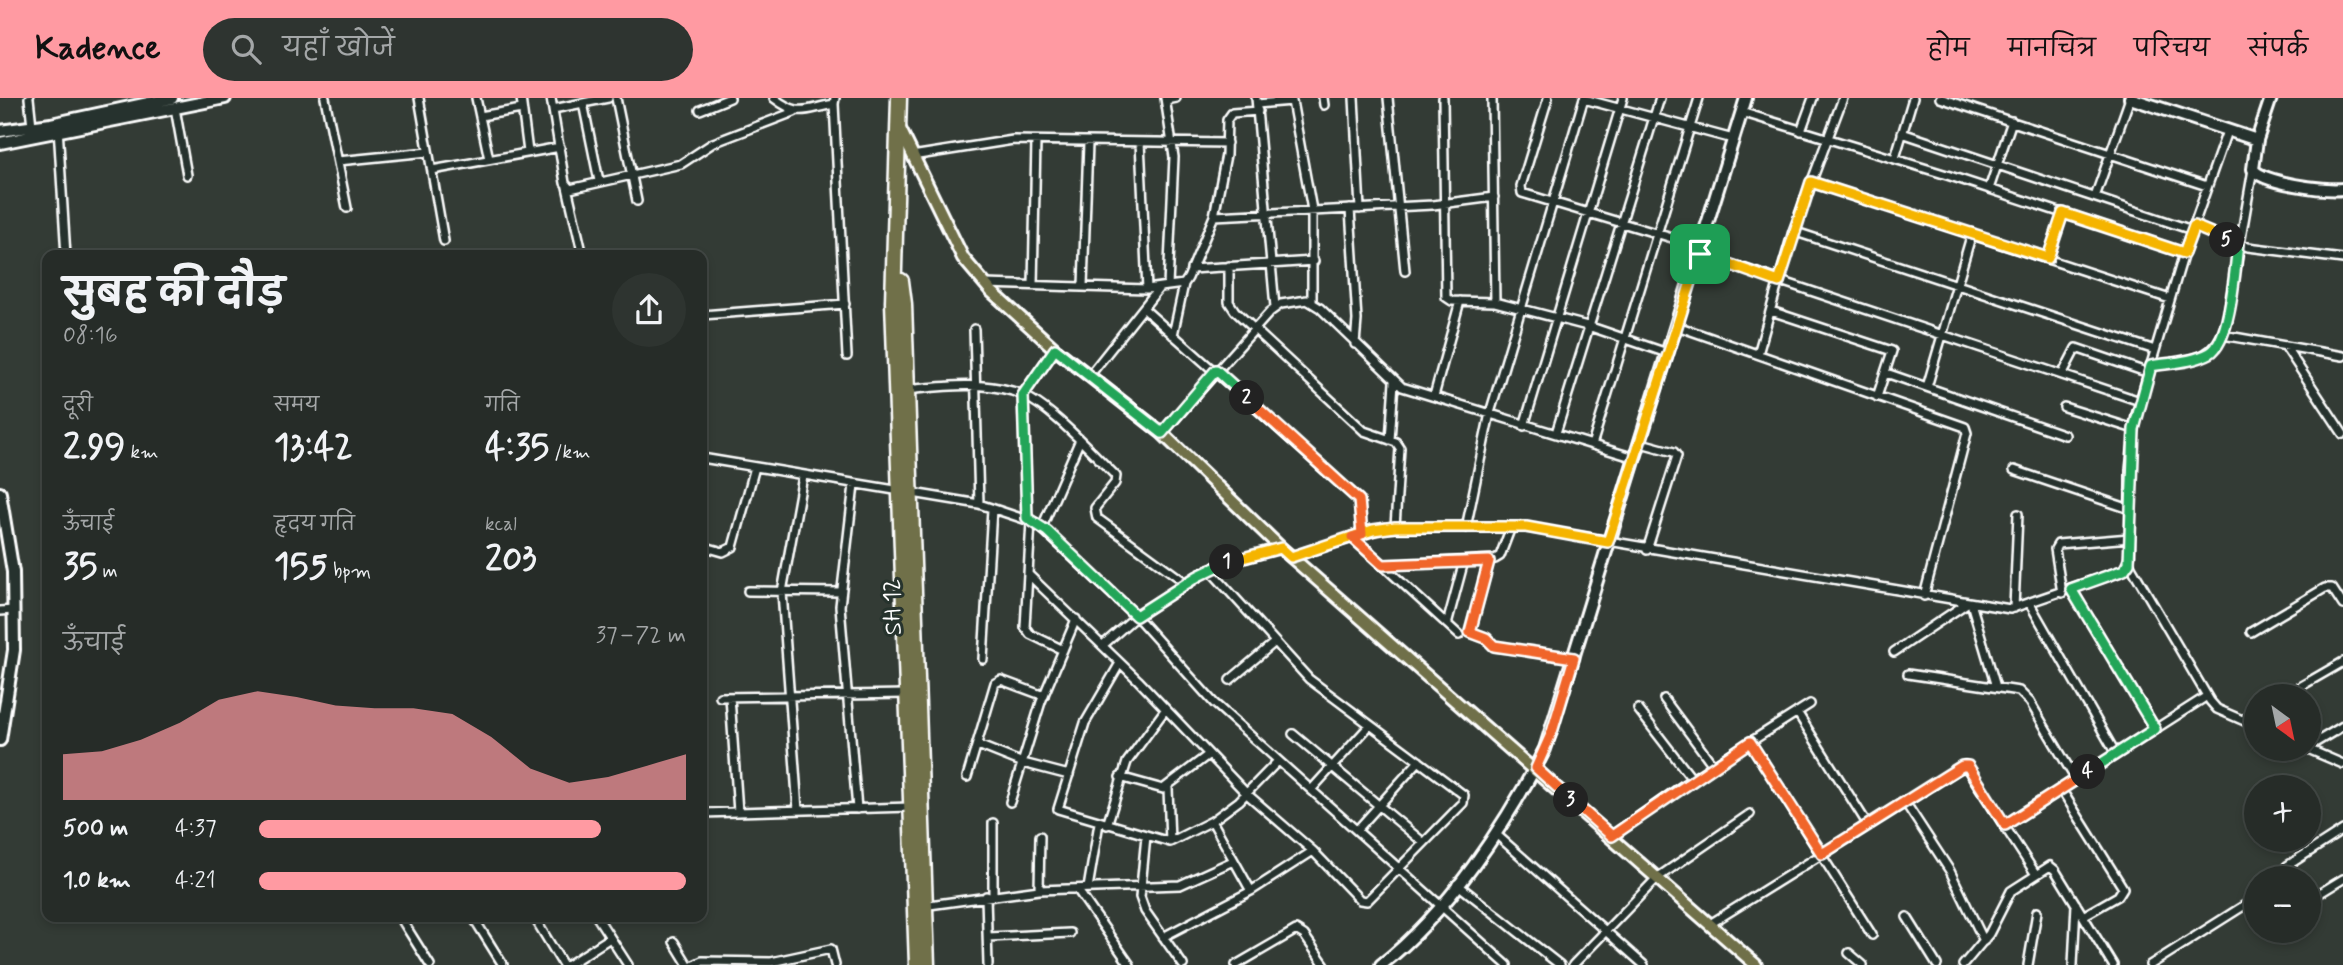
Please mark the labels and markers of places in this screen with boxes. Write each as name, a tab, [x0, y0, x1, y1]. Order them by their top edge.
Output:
pin: 5	[2210, 222, 2244, 258]
pin	[1670, 224, 1730, 284]
pin: 2	[1230, 380, 1264, 416]
pin: 1	[1210, 545, 1244, 580]
pin: 4	[2070, 754, 2106, 790]
pin: 3	[1554, 782, 1588, 818]

